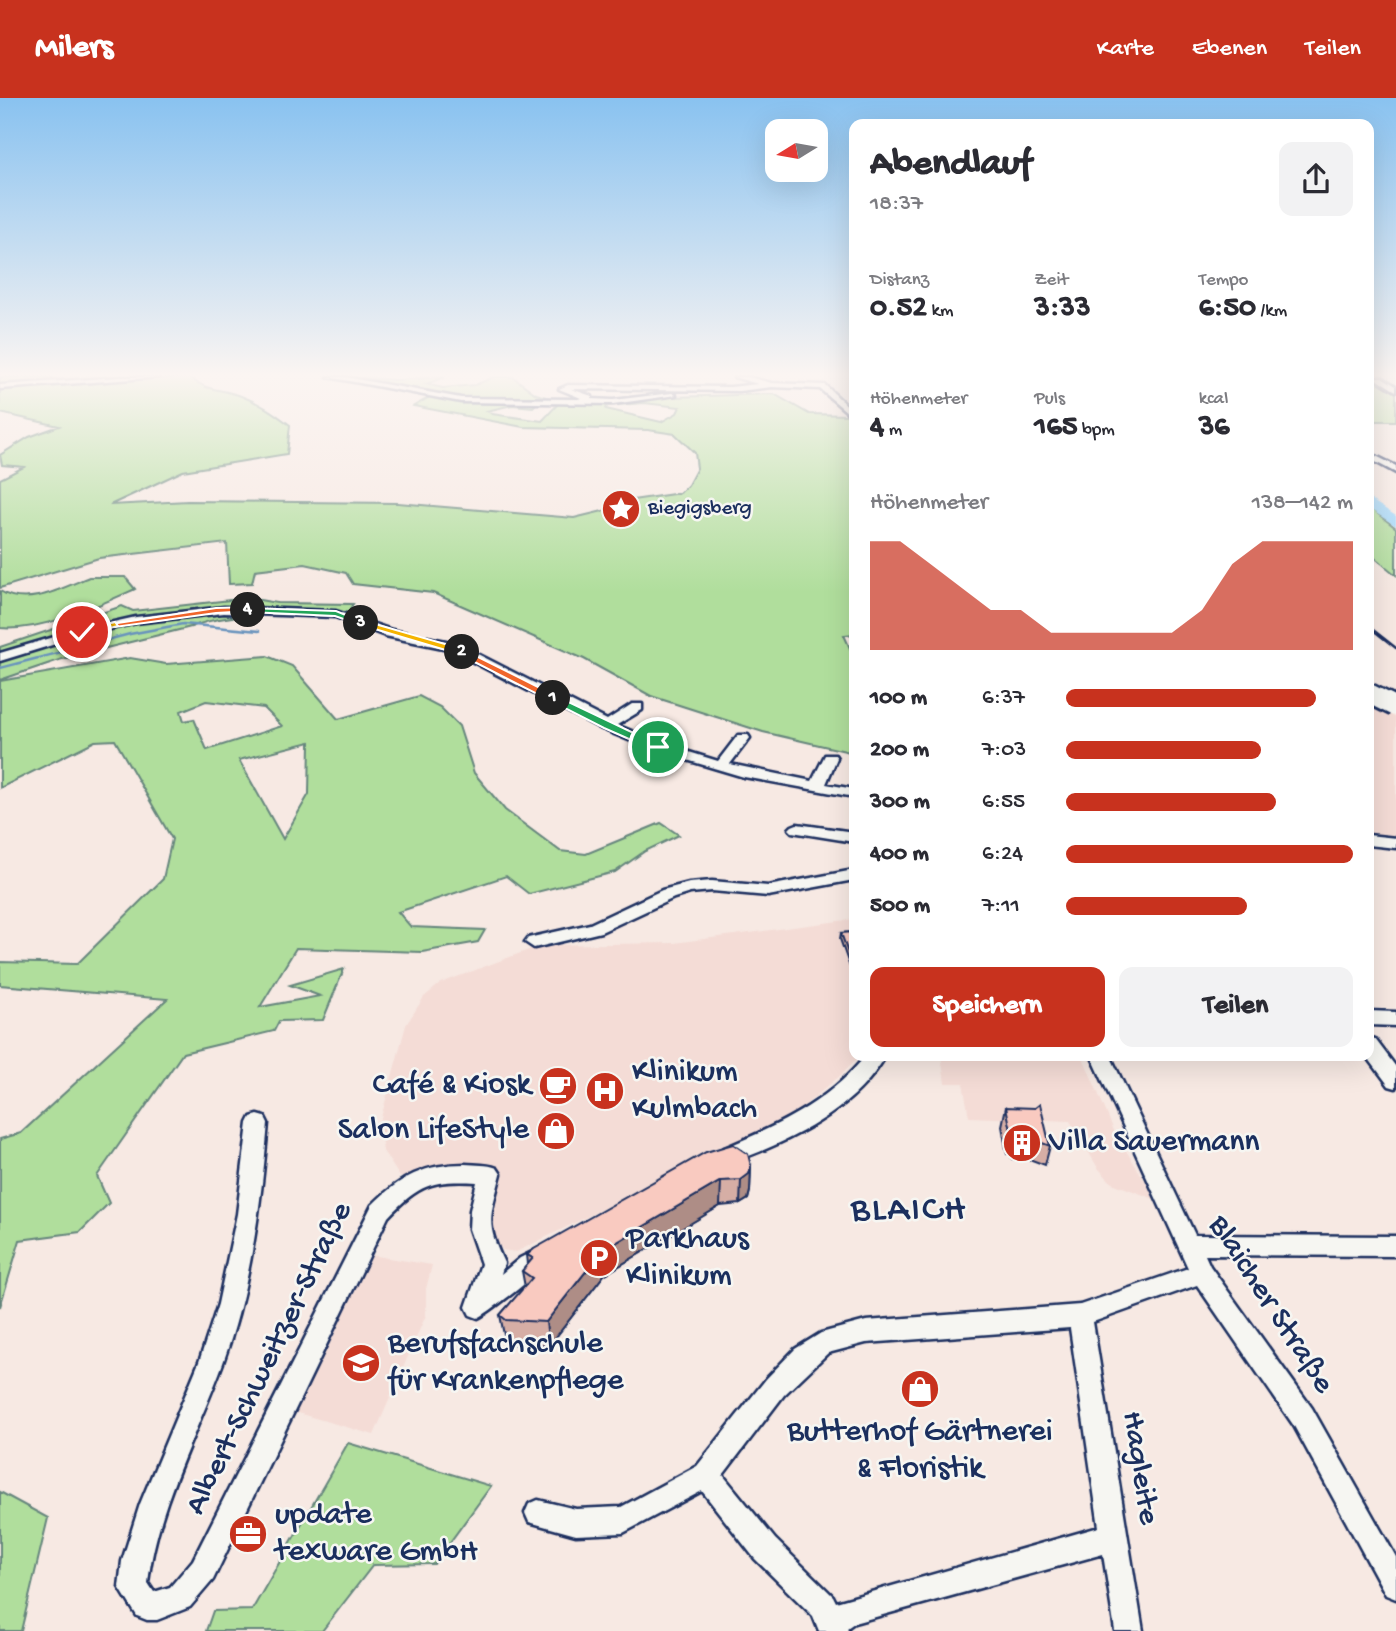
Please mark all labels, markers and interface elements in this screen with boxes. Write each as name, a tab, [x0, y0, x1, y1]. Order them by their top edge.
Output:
text: Milers	[35, 30, 113, 68]
text: Karte	[1097, 35, 1154, 64]
text: Ebenen	[1192, 35, 1267, 64]
text: Teilen	[1305, 35, 1361, 64]
north arrow	[765, 119, 828, 182]
map controls	[765, 119, 828, 182]
button: share	[1279, 142, 1353, 216]
text: Abendlauf	[870, 143, 1031, 187]
text: 18:37	[870, 191, 923, 218]
text: Distanz	[870, 269, 929, 292]
text: Zeit	[1034, 269, 1068, 292]
text: Tempo	[1199, 269, 1248, 292]
text: 0.52	[870, 292, 927, 327]
text: 3:33	[1034, 292, 1090, 327]
text: 6:50	[1199, 292, 1256, 327]
text: km	[927, 300, 953, 323]
text: /km	[1256, 300, 1287, 323]
text: Höhenmeter	[870, 388, 967, 411]
text: Puls	[1034, 388, 1065, 411]
text: kcal	[1199, 388, 1228, 411]
text: 4	[870, 411, 884, 446]
text: 165	[1034, 411, 1077, 446]
text: 36	[1199, 411, 1229, 446]
text: m	[884, 419, 902, 442]
text: bpm	[1077, 419, 1115, 442]
place icon: Biegigsberg	[600, 488, 642, 530]
text: Höhenmeter	[870, 490, 988, 517]
text: 138–142 m	[1252, 490, 1353, 517]
place label: Biegigsberg	[647, 497, 752, 522]
pin: 4	[230, 592, 266, 628]
text: 4	[243, 598, 252, 621]
pin	[52, 602, 112, 662]
pin: 3	[344, 606, 378, 640]
text: 3	[356, 611, 365, 634]
icon: check	[63, 613, 101, 651]
pin: 2	[444, 634, 480, 670]
text: 2	[457, 640, 466, 663]
pin: 1	[536, 680, 570, 716]
text: 100 m	[870, 685, 927, 712]
text: 6:37	[982, 685, 1025, 712]
text: 1	[549, 686, 556, 709]
pin	[628, 717, 688, 777]
icon: arrive	[639, 728, 677, 766]
text: 200 m	[870, 737, 929, 764]
text: 7:03	[982, 737, 1026, 764]
text: 300 m	[870, 789, 930, 816]
text: 6:55	[982, 789, 1025, 816]
text: 400 m	[870, 841, 929, 868]
text: 6:24	[982, 841, 1023, 868]
text: 500 m	[870, 893, 930, 920]
text: 7:11	[982, 893, 1020, 920]
button: Speichern	[870, 967, 1105, 1047]
button: Teilen	[1119, 967, 1353, 1047]
place label: Klinikum Kulmbach	[632, 1054, 757, 1129]
cafe icon: Café & Kiosk	[537, 1065, 579, 1107]
place label: Café & Kiosk	[372, 1067, 534, 1105]
hospital icon: Klinikum Kulmbach	[584, 1070, 626, 1112]
shop icon: Salon LifeStyle	[535, 1110, 577, 1152]
place label: Salon LifeStyle	[338, 1112, 529, 1150]
building icon: Villa Sauermann	[1001, 1122, 1043, 1164]
place label: Villa Sauermann	[1048, 1124, 1260, 1162]
district label: BLAICH	[850, 1189, 967, 1233]
street label: Albert-Schweitzer-Straße	[178, 1196, 362, 1521]
street label: Blaicher Straße	[1198, 1208, 1342, 1402]
place label: Parkhaus Klinikum	[625, 1221, 750, 1296]
parking icon: Parkhaus Klinikum	[578, 1237, 620, 1279]
place label: Berufsfachschule für Krankenpflege	[387, 1326, 624, 1401]
school or university icon: Berufsfachschule für Krankenpflege	[340, 1342, 382, 1384]
shop icon: Butterhof Gärtnerei & Floristik	[899, 1368, 941, 1410]
street label: Hagleite	[1111, 1409, 1167, 1528]
place label: Butterhof Gärtnerei & Floristik	[786, 1414, 1053, 1489]
place label: update texware GmbH	[273, 1497, 478, 1572]
office icon: update texware GmbH	[227, 1513, 269, 1555]

